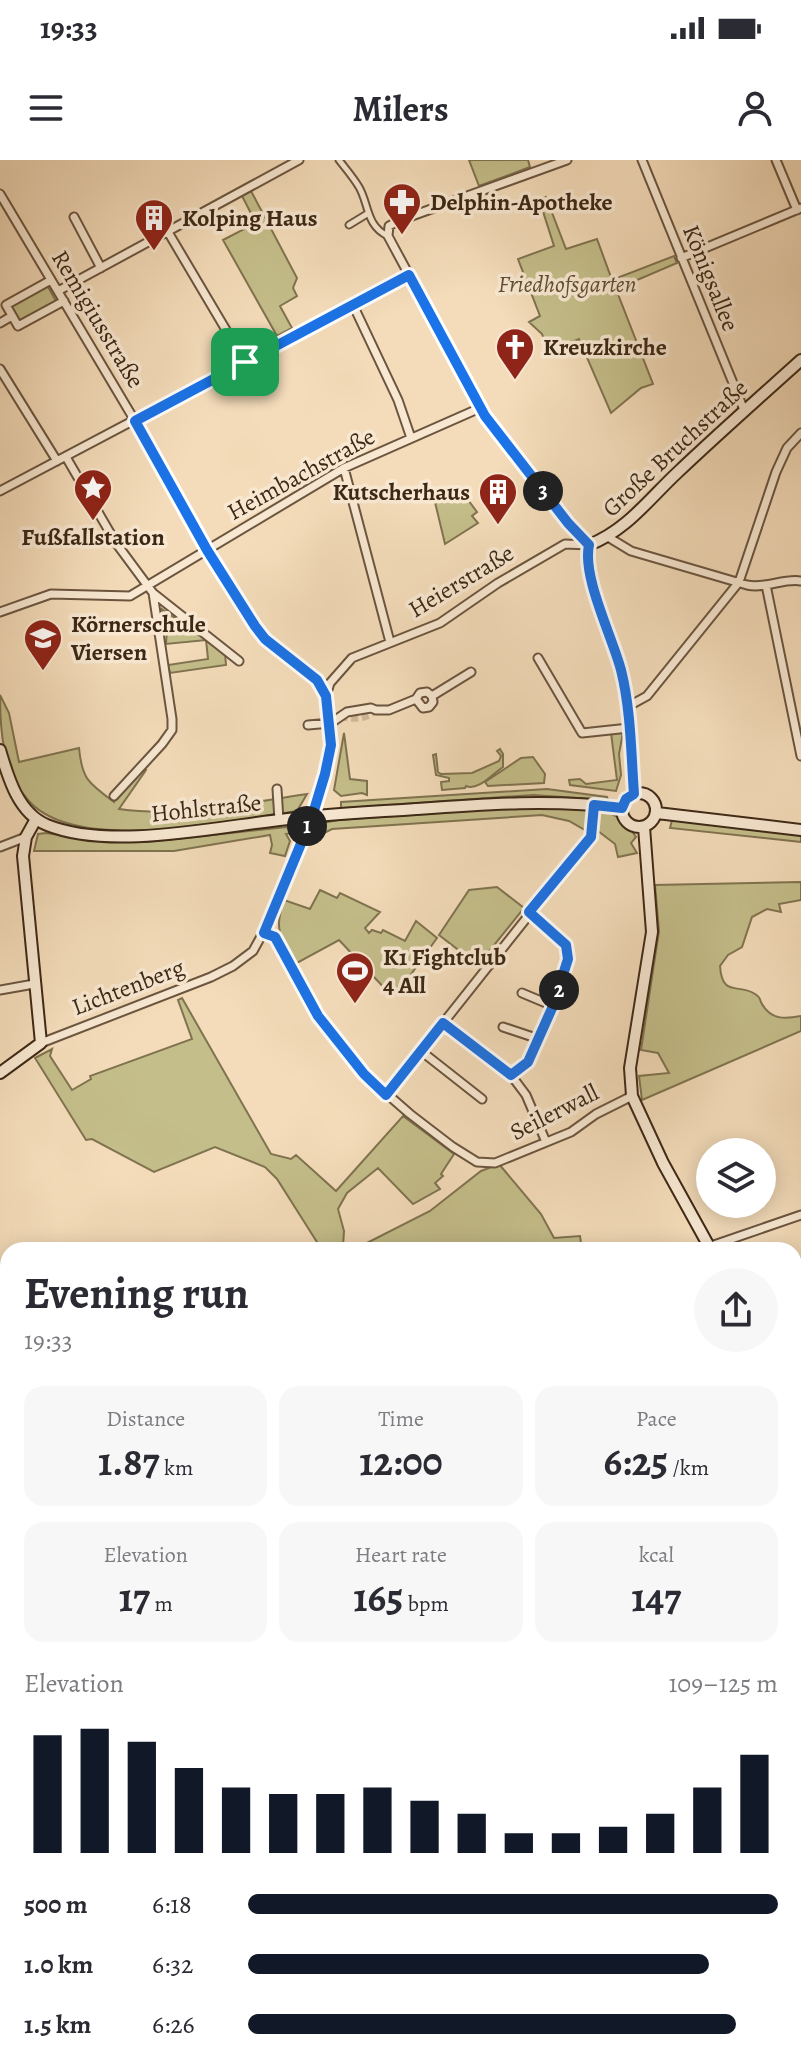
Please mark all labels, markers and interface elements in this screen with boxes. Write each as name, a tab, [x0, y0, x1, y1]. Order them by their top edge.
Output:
text: 19:33	[40, 8, 98, 48]
text: Milers	[352, 84, 449, 133]
icon: menu	[24, 86, 68, 130]
icon: person	[733, 86, 777, 130]
pharmacy icon: Delphin-Apotheke	[381, 181, 423, 236]
place label: Delphin-Apotheke	[430, 186, 613, 218]
building icon: Kolping Haus	[133, 197, 175, 252]
place label: Kolping Haus	[182, 202, 317, 234]
street label: Königsallee	[675, 220, 747, 336]
street label: Remigiusstraße	[44, 244, 152, 394]
park label: Friedhofsgarten	[498, 268, 636, 300]
church icon: Kreuzkirche	[494, 326, 536, 381]
pin	[211, 328, 279, 396]
place label: Kreuzkirche	[543, 331, 667, 363]
icon: arrive	[223, 340, 267, 384]
street label: Große Bruchstraße	[595, 372, 755, 524]
street label: Heimbachstraße	[221, 420, 381, 528]
place icon: Fußfallstation	[72, 467, 114, 522]
building icon: Kutscherhaus	[477, 471, 519, 526]
pin: 3	[523, 471, 563, 511]
place label: Kutscherhaus	[332, 476, 470, 508]
text: 3	[538, 476, 548, 506]
place label: Fußfallstation	[21, 521, 165, 553]
street label: Heierstraße	[402, 537, 520, 625]
place label: Körnerschule Viersen	[70, 608, 206, 668]
school or university icon: Körnerschule Viersen	[22, 617, 64, 672]
street label: Hohlstraße	[149, 786, 263, 830]
pin: 1	[287, 806, 327, 846]
text: 1	[303, 811, 311, 841]
place label: K1 Fightclub 4 All	[383, 941, 506, 1001]
sports icon: K1 Fightclub 4 All	[334, 950, 376, 1005]
street label: Lichtenberg	[67, 951, 189, 1023]
pin: 2	[539, 970, 579, 1010]
text: 2	[554, 975, 564, 1005]
street label: Seilerwall	[504, 1076, 604, 1148]
map controls	[696, 1138, 776, 1218]
button: layers	[696, 1138, 776, 1218]
text: Evening run	[24, 1263, 249, 1323]
button: share	[694, 1268, 778, 1352]
text: 19:33	[24, 1323, 73, 1358]
text: Distance	[106, 1404, 185, 1434]
text: Time	[378, 1404, 424, 1434]
text: Pace	[636, 1404, 677, 1434]
text: 1.87	[98, 1434, 160, 1489]
text: 12:00	[359, 1434, 443, 1489]
text: 6:25	[604, 1434, 668, 1489]
text: km	[160, 1453, 193, 1483]
text: /km	[668, 1453, 709, 1483]
text: Elevation	[103, 1540, 188, 1570]
text: Heart rate	[355, 1540, 447, 1570]
text: kcal	[639, 1540, 674, 1570]
text: 17	[119, 1570, 150, 1625]
text: 165	[353, 1570, 403, 1625]
text: 147	[631, 1570, 681, 1625]
text: m	[150, 1589, 173, 1619]
text: bpm	[403, 1589, 449, 1619]
text: Elevation	[24, 1666, 124, 1701]
text: 109–125 m	[668, 1666, 778, 1701]
text: 500 m	[24, 1887, 88, 1922]
text: 6:18	[152, 1887, 192, 1922]
text: 1.0 km	[24, 1947, 93, 1982]
text: 6:32	[152, 1947, 193, 1982]
text: 1.5 km	[24, 2007, 91, 2042]
text: 6:26	[152, 2007, 195, 2042]

